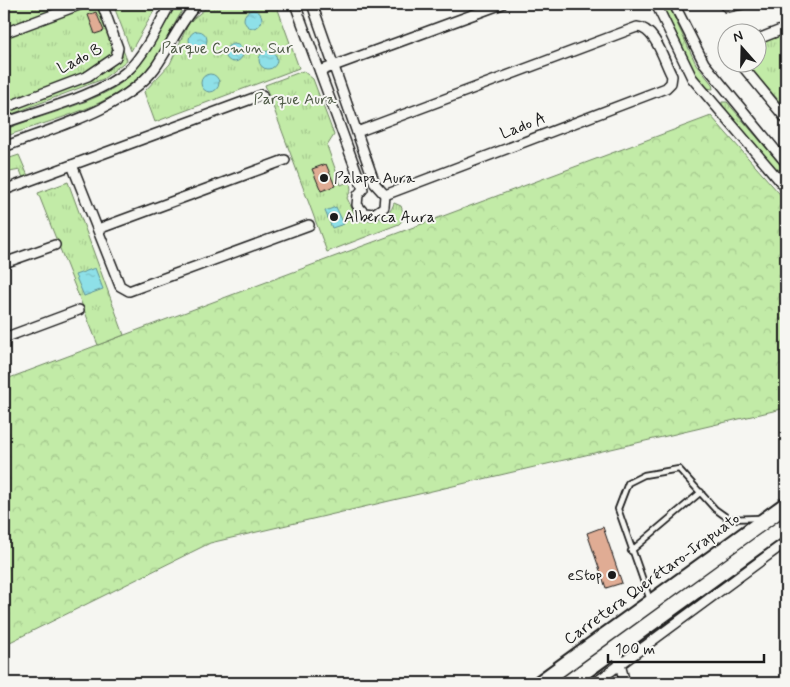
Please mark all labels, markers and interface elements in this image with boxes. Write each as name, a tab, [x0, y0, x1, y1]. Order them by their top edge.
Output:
north arrow	[718, 22, 768, 72]
text: N	[730, 27, 745, 47]
park label: Parque Comun Sur	[161, 38, 293, 59]
street label: Lado B	[54, 39, 106, 79]
park label: Parque Aura	[254, 89, 337, 110]
street label: Lado A	[497, 108, 549, 144]
place label: Palapa Aura	[334, 168, 415, 189]
marker: Palapa Aura	[318, 172, 330, 184]
place label: Alberca Aura	[344, 207, 435, 228]
marker: Alberca Aura	[328, 211, 340, 223]
street label: Carretera Querétaro-Irapuato	[560, 508, 744, 650]
place label: eStop	[567, 565, 602, 586]
marker: eStop	[606, 569, 618, 581]
scale bar	[608, 632, 764, 664]
text: 100 m	[615, 640, 655, 660]

